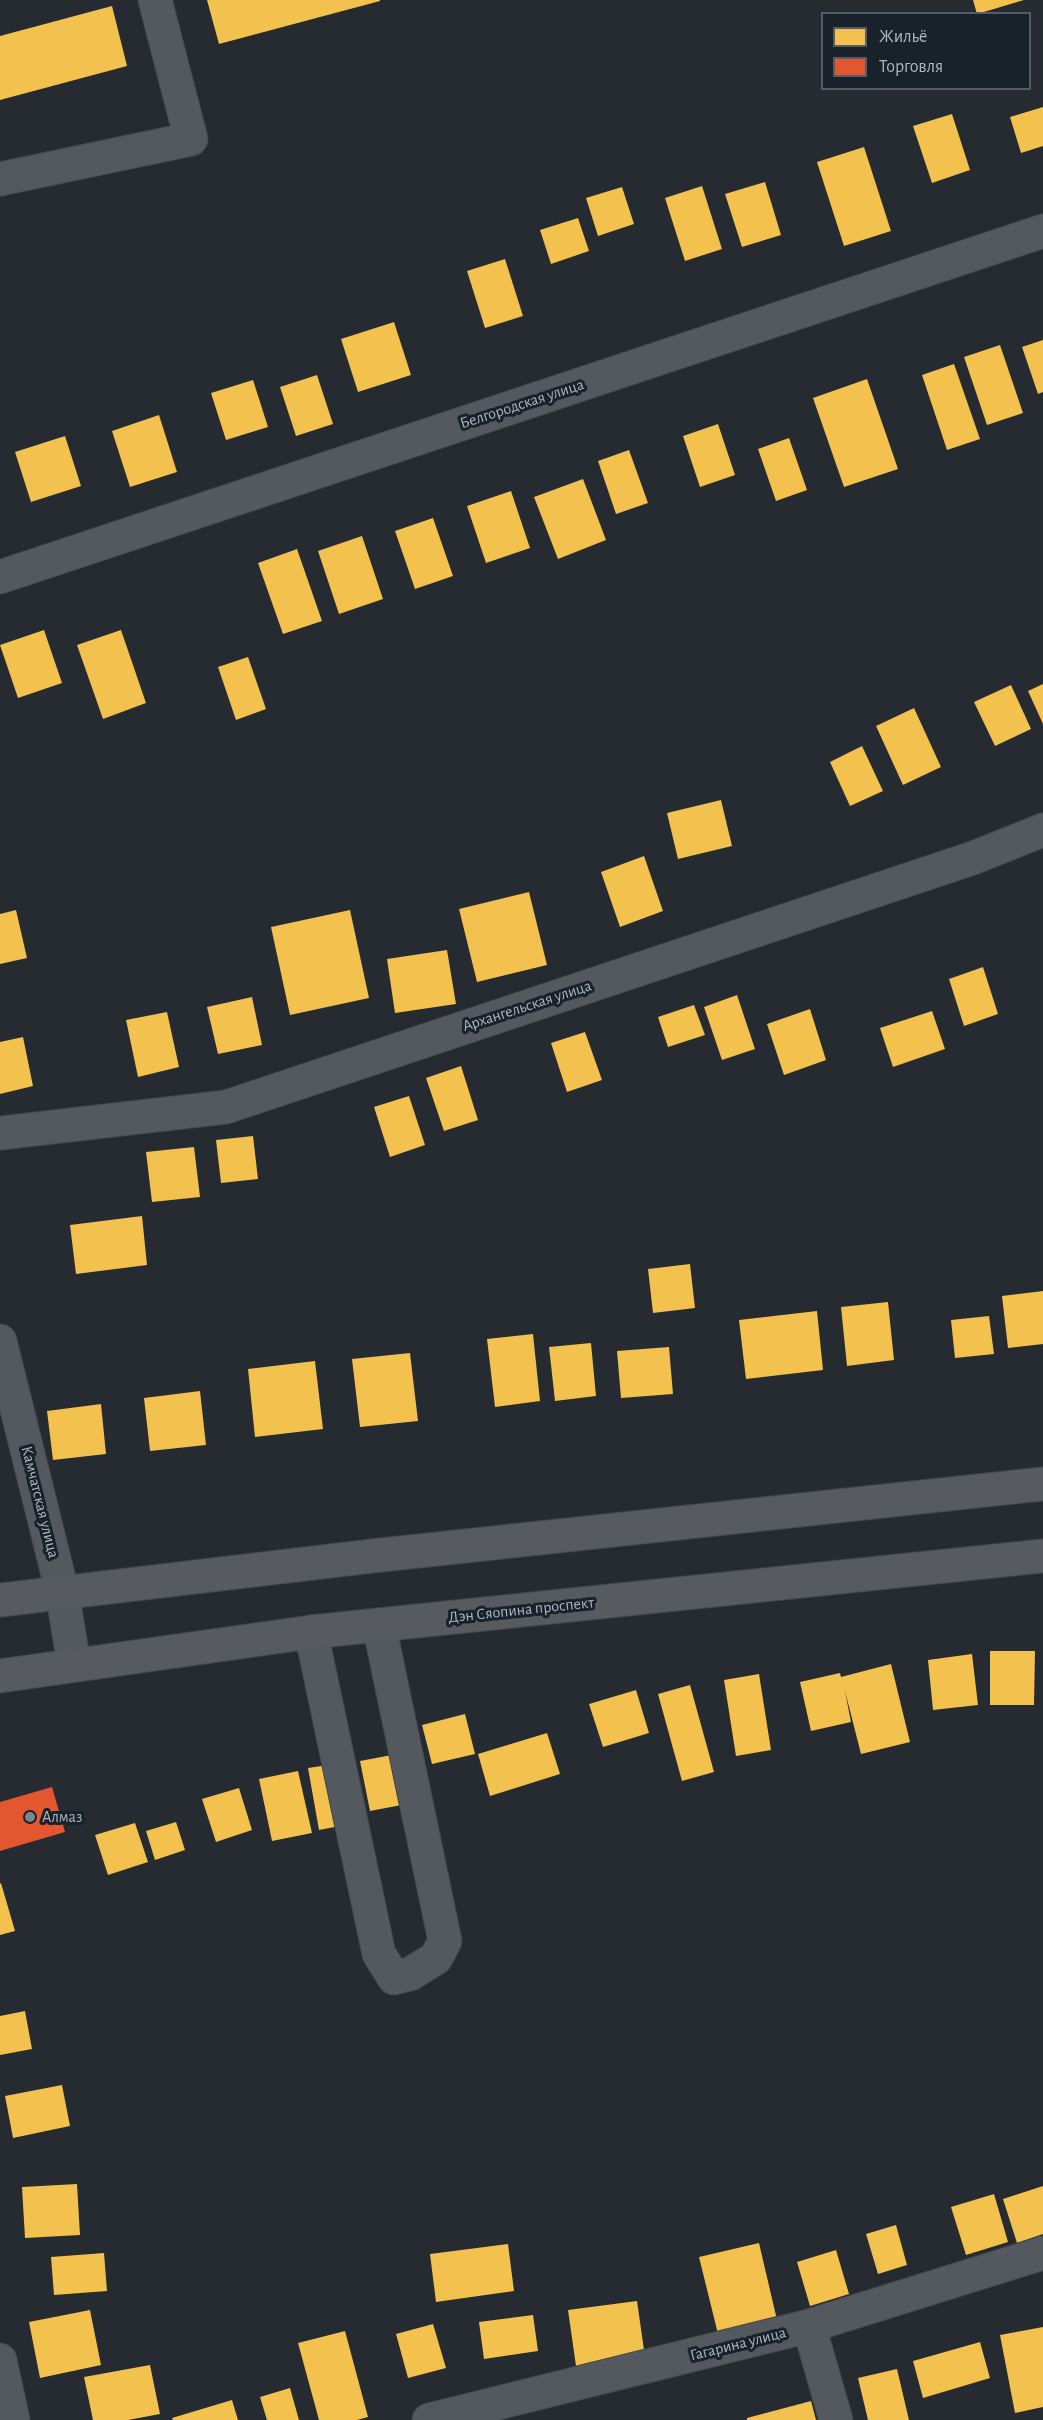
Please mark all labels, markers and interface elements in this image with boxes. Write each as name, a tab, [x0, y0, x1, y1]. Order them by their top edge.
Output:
legend	[821, 12, 1031, 90]
text: Жильё	[879, 28, 927, 46]
text: Торговля	[879, 58, 943, 76]
street label: Белгородская улица	[458, 375, 586, 433]
street label: Архангельская улица	[460, 976, 594, 1036]
street label: Камчатская улица	[17, 1444, 63, 1560]
street label: Дэн Сяопина проспект	[447, 1593, 595, 1627]
place label: Алмаз	[42, 1807, 82, 1827]
marker: Алмаз	[23, 1810, 37, 1824]
street label: Гагарина улица	[688, 2323, 788, 2365]

